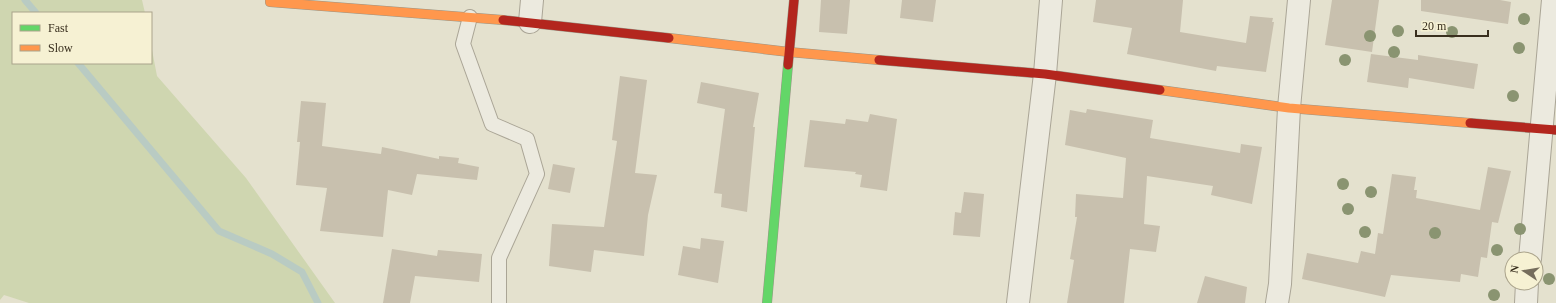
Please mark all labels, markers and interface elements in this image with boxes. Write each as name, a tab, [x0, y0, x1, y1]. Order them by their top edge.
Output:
legend	[12, 12, 152, 64]
scale bar	[1416, 12, 1488, 38]
text: 20 m	[1422, 19, 1447, 33]
text: Fast	[48, 21, 69, 35]
text: Slow	[48, 41, 73, 55]
north arrow	[1504, 251, 1544, 291]
text: N	[1508, 264, 1521, 274]

